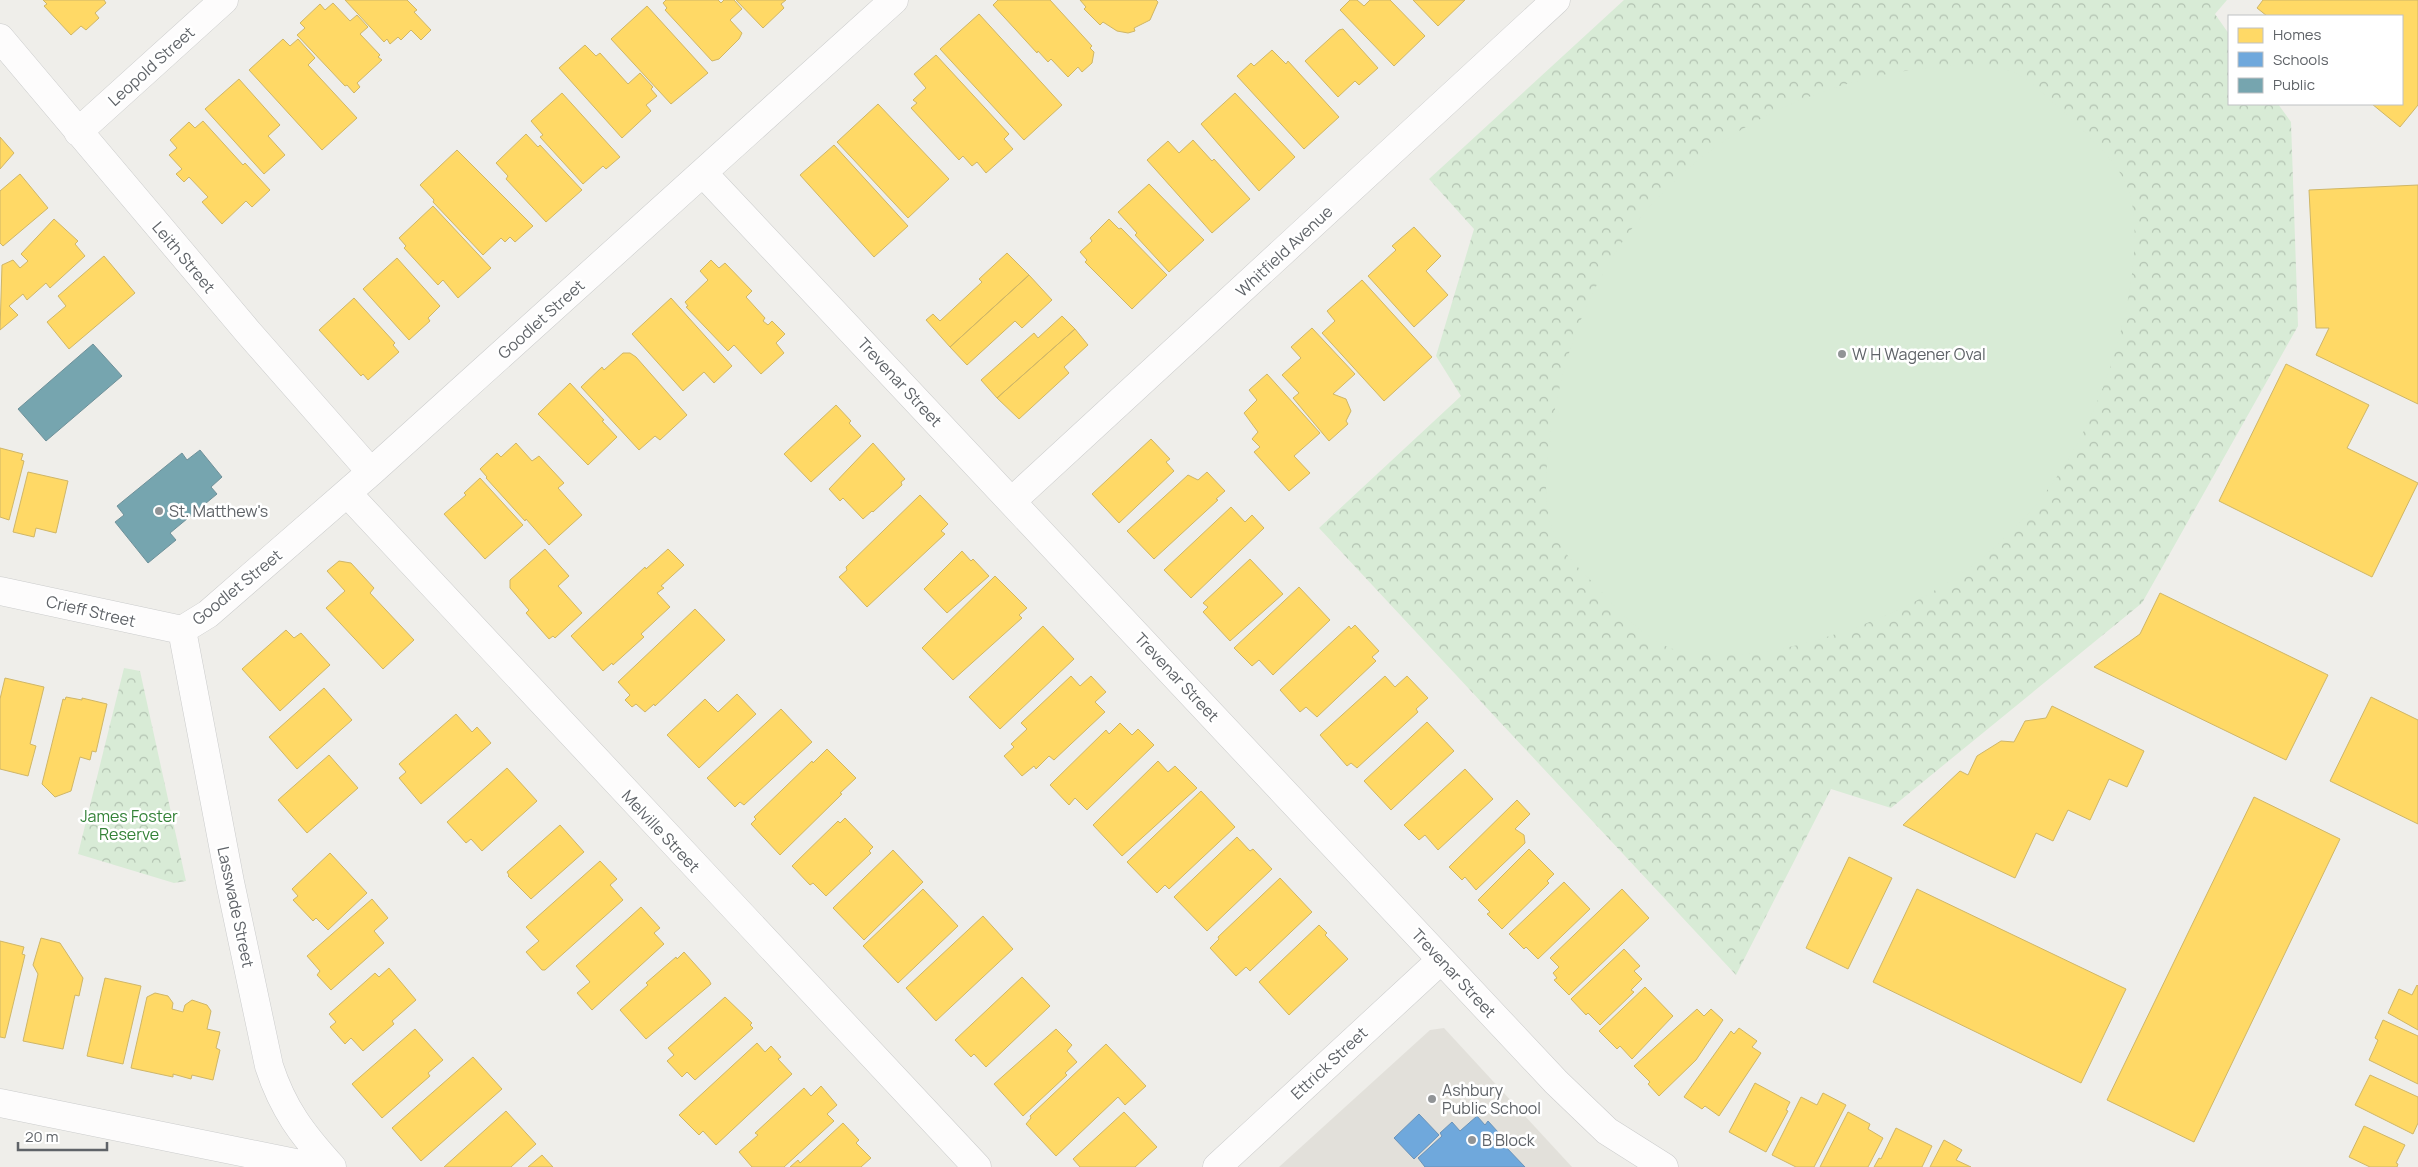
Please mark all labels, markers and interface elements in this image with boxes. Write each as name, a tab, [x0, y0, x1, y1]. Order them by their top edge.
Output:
legend	[2228, 15, 2403, 105]
street label: Leopold Street	[103, 21, 199, 111]
text: Homes	[2273, 24, 2322, 45]
text: Schools	[2273, 49, 2329, 70]
text: Public	[2273, 74, 2315, 95]
street label: Whitfield Avenue	[1231, 200, 1337, 302]
street label: Leith Street	[147, 216, 221, 298]
street label: Goodlet Street	[493, 274, 589, 364]
street label: Trevenar Street	[853, 333, 947, 431]
place label: W H Wagener Oval	[1852, 343, 1986, 365]
marker: W H Wagener Oval	[1836, 348, 1848, 360]
place label: St. Matthew's	[169, 500, 268, 522]
marker: St. Matthew's	[153, 505, 165, 517]
street label: Goodlet Street	[188, 544, 286, 630]
street label: Crieff Street	[44, 590, 138, 632]
street label: Trevenar Street	[1130, 628, 1224, 726]
street label: Melville Street	[617, 785, 705, 877]
park label: James Foster Reserve	[80, 805, 178, 845]
street label: Lasswade Street	[212, 844, 260, 970]
street label: Trevenar Street	[1407, 924, 1501, 1022]
street label: Ettrick Street	[1286, 1022, 1372, 1104]
place label: Ashbury Public School	[1442, 1079, 1541, 1119]
marker: Ashbury Public School	[1426, 1093, 1438, 1105]
scale bar	[18, 1120, 106, 1152]
text: 20 m	[25, 1126, 58, 1147]
place label: B Block	[1482, 1129, 1536, 1151]
marker: B Block	[1466, 1134, 1478, 1146]

